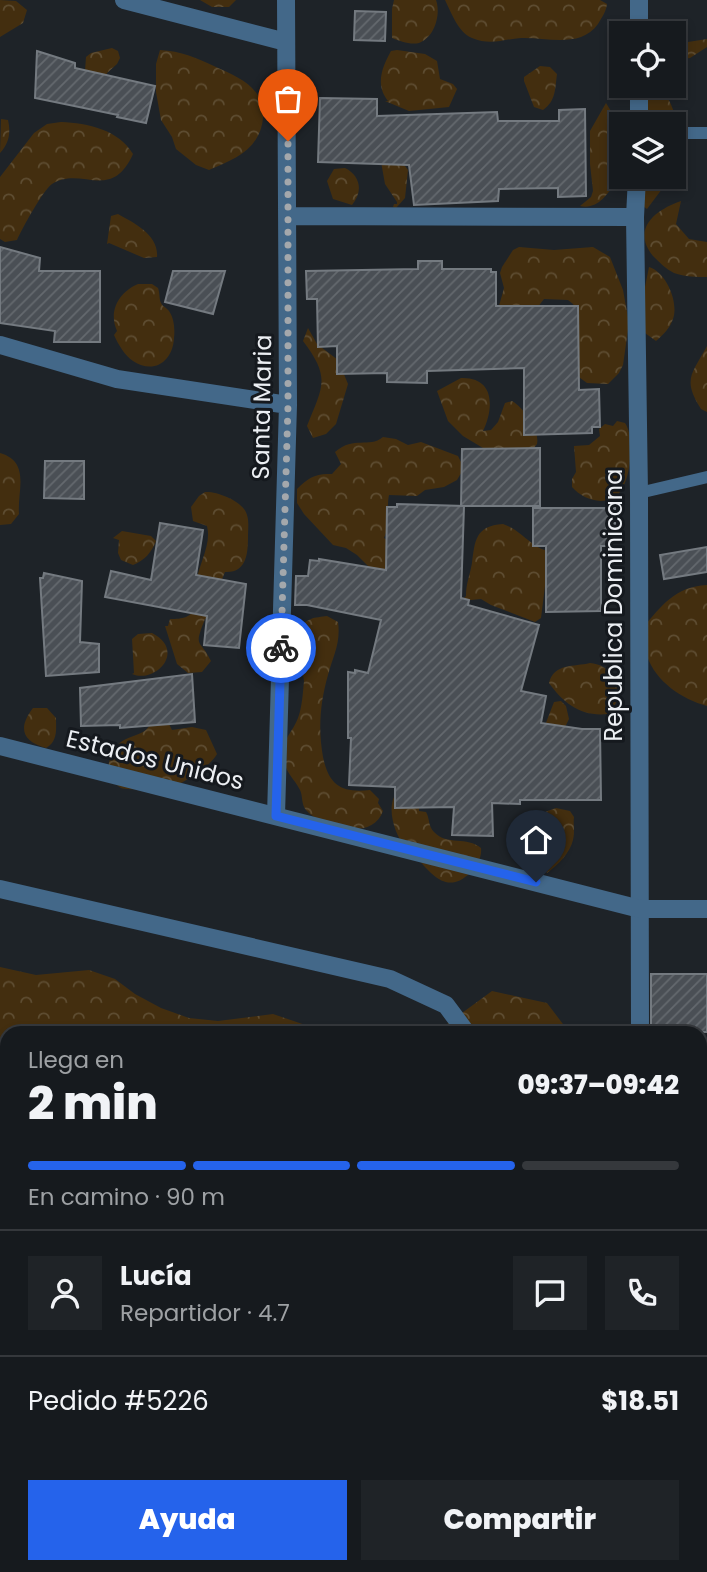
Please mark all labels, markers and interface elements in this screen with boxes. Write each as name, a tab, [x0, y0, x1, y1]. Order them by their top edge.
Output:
map controls	[609, 21, 686, 189]
button: locate	[609, 21, 686, 98]
pin	[258, 69, 318, 141]
icon: bag	[269, 80, 307, 118]
button: layers	[609, 112, 686, 189]
street label: Santa Maria	[244, 334, 279, 480]
street label: Republica Dominicana	[597, 469, 630, 741]
courier	[246, 613, 316, 683]
icon: bike	[262, 629, 300, 667]
street label: Estados Unidos	[63, 722, 247, 798]
pin	[506, 810, 566, 882]
icon: home	[517, 821, 555, 859]
text: Llega en	[28, 1044, 124, 1076]
text: 09:37–09:42	[517, 1067, 679, 1103]
text: 2 min	[28, 1071, 158, 1135]
text: En camino · 90 m	[28, 1181, 225, 1213]
button: person	[28, 1256, 102, 1330]
button: chat	[513, 1256, 587, 1330]
button: phone	[605, 1256, 679, 1330]
text: Lucía	[120, 1258, 192, 1294]
text: Repartidor · 4.7	[120, 1297, 290, 1329]
text: Pedido #5226	[28, 1383, 209, 1419]
text: $18.51	[601, 1383, 679, 1419]
button: Ayuda	[28, 1480, 347, 1560]
button: Compartir	[361, 1480, 679, 1560]

